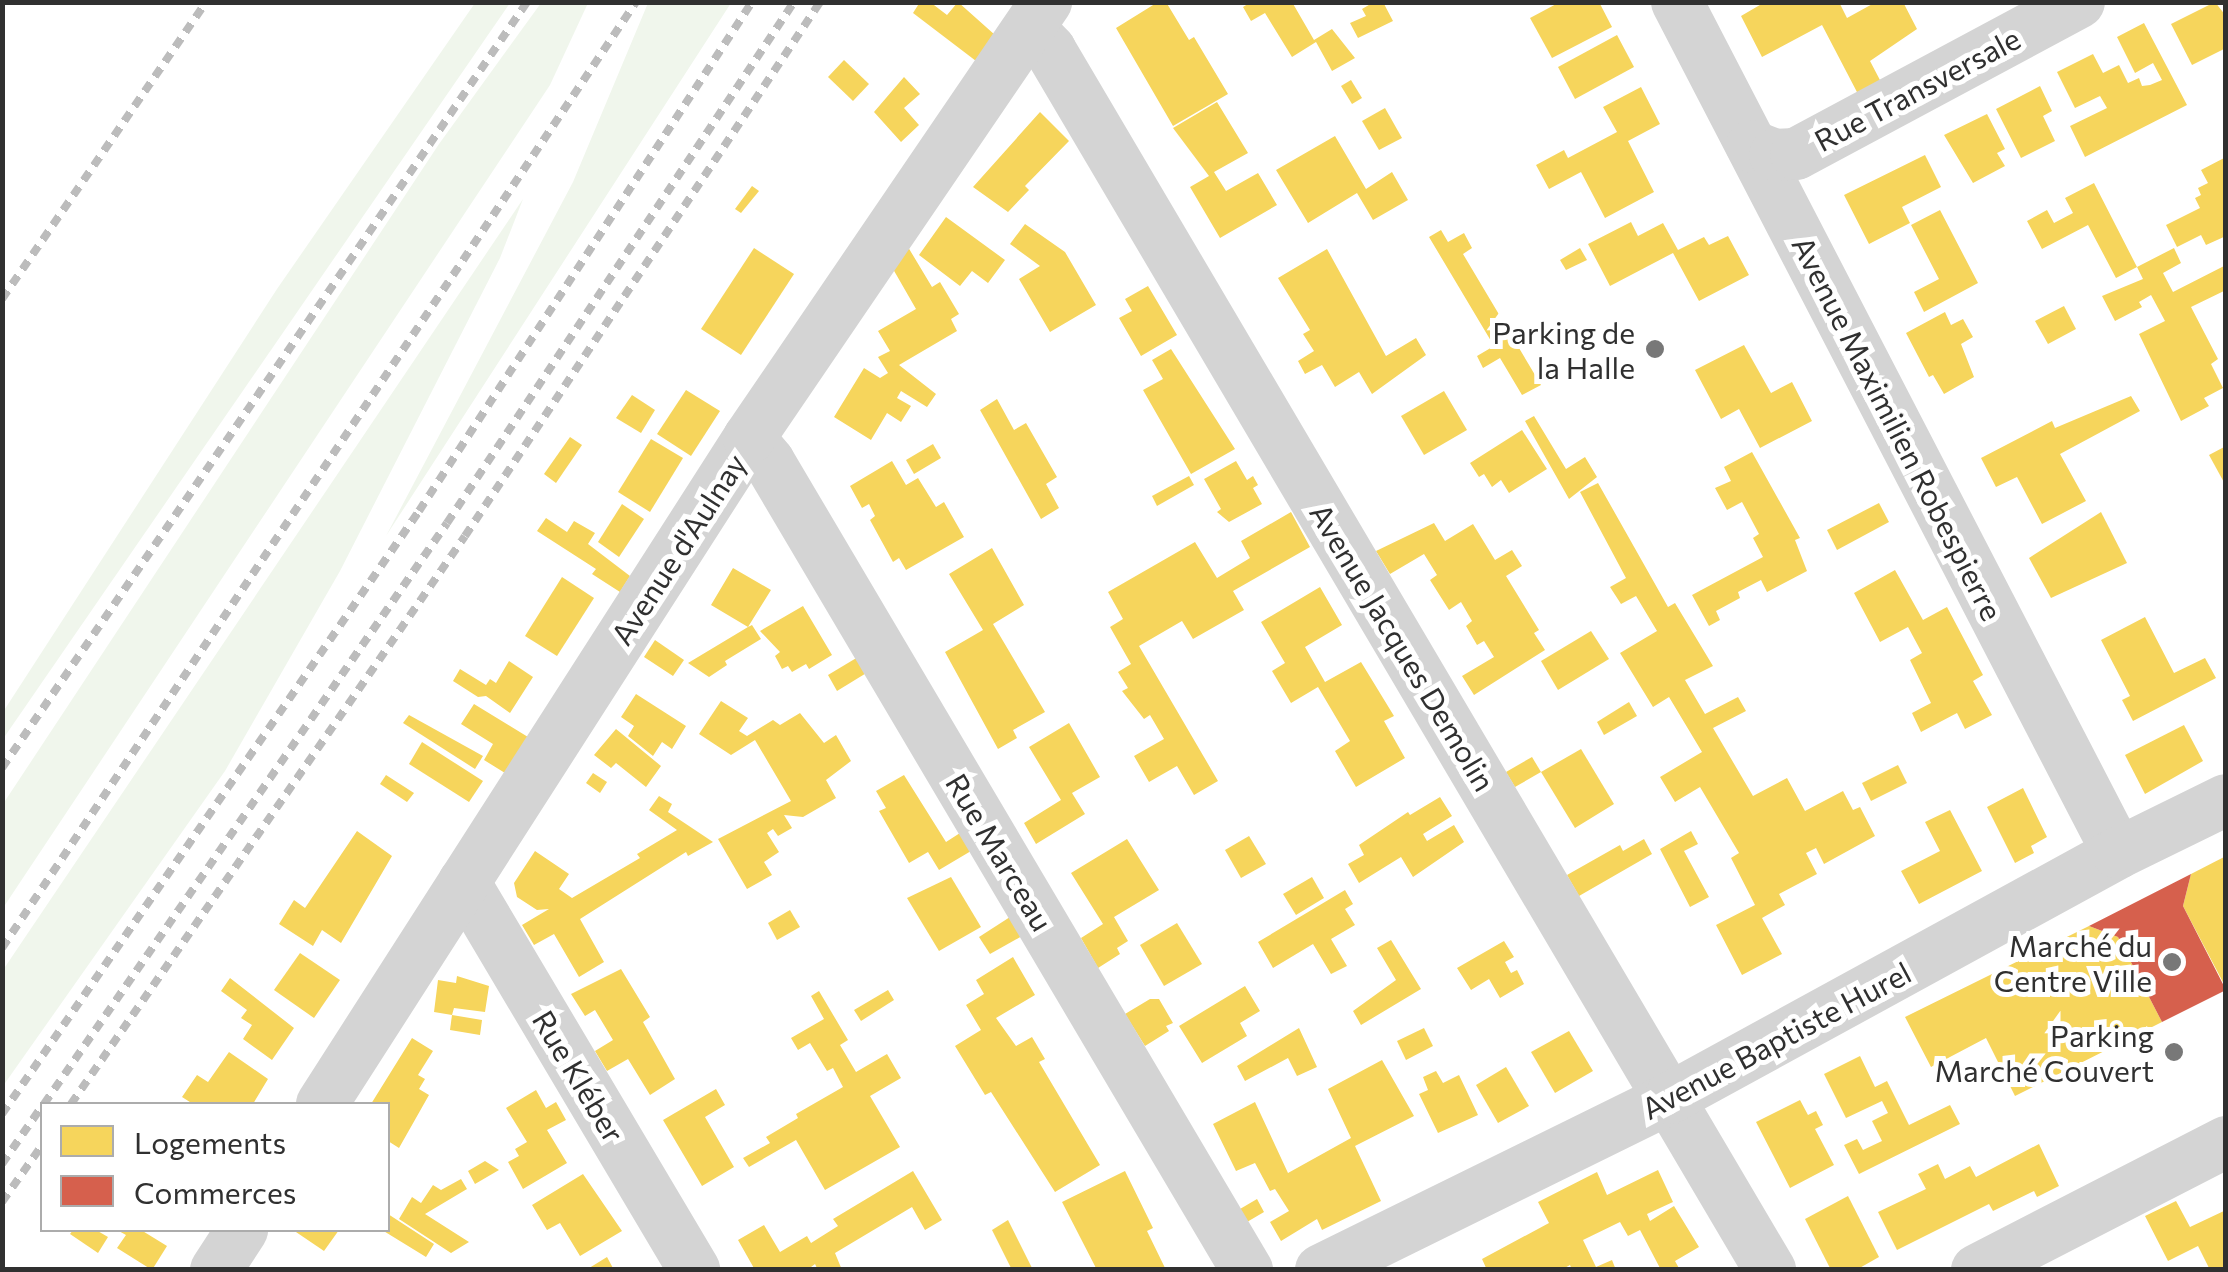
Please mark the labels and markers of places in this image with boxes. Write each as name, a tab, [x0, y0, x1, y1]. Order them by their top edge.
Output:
place label: Parking de la Halle	[1492, 314, 1635, 384]
marker: Parking de la Halle	[1644, 338, 1666, 360]
place label: Marché du Centre Ville	[1994, 927, 2152, 998]
marker: Marché du Centre Ville	[2161, 951, 2183, 973]
place label: Parking Marché Couvert	[1935, 1017, 2154, 1088]
marker: Parking Marché Couvert	[2163, 1041, 2185, 1063]

